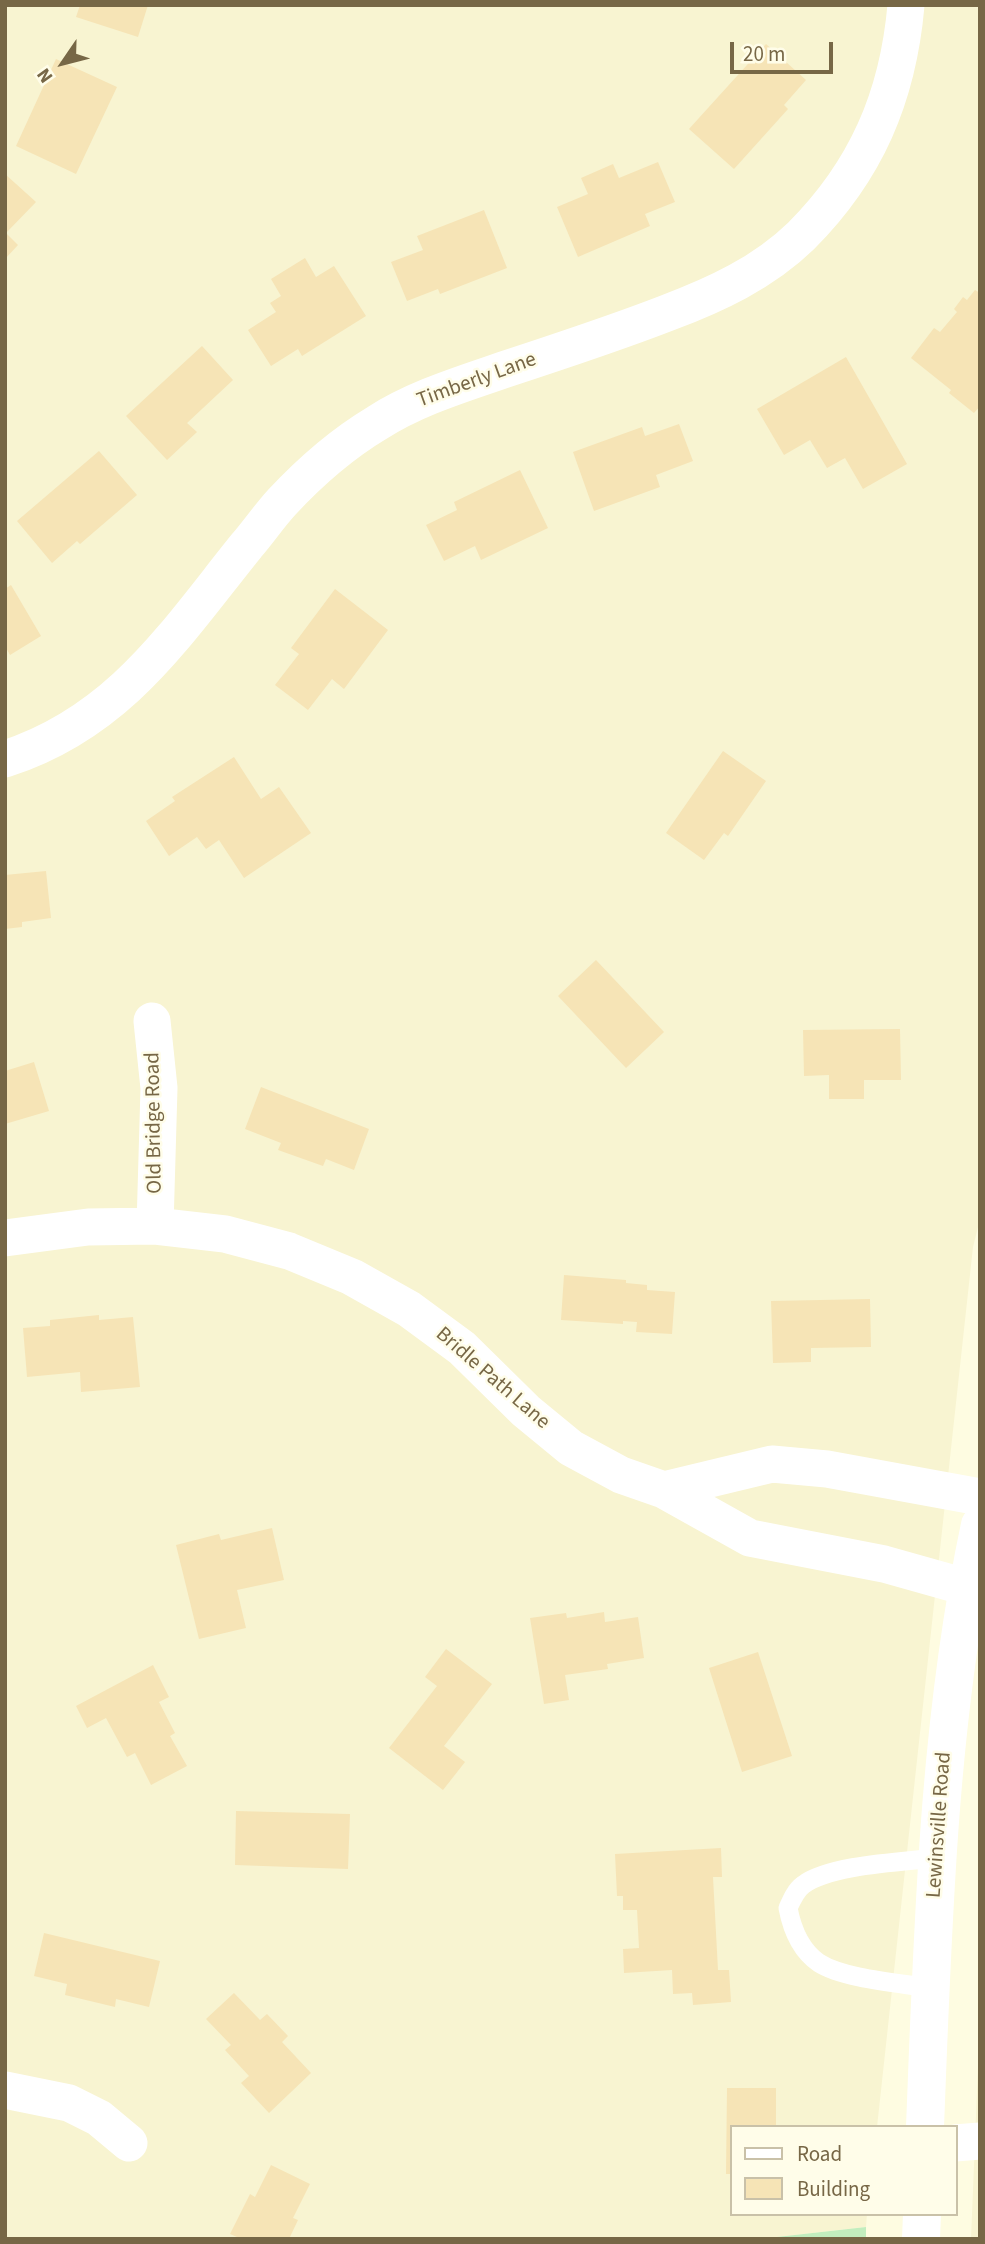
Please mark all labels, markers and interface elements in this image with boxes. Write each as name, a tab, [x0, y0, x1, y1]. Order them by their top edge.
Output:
north arrow	[28, 28, 98, 98]
scale bar	[733, 28, 836, 72]
text: 20 m	[743, 39, 785, 69]
text: N	[31, 62, 60, 88]
street label: Timberly Lane	[414, 348, 540, 414]
street label: Old Bridge Road	[141, 1052, 169, 1194]
street label: Bridle Path Lane	[430, 1323, 554, 1435]
street label: Lewinsville Road	[922, 1751, 958, 1899]
legend	[730, 2125, 957, 2216]
text: Road	[797, 2139, 842, 2169]
text: Building	[797, 2174, 870, 2204]

